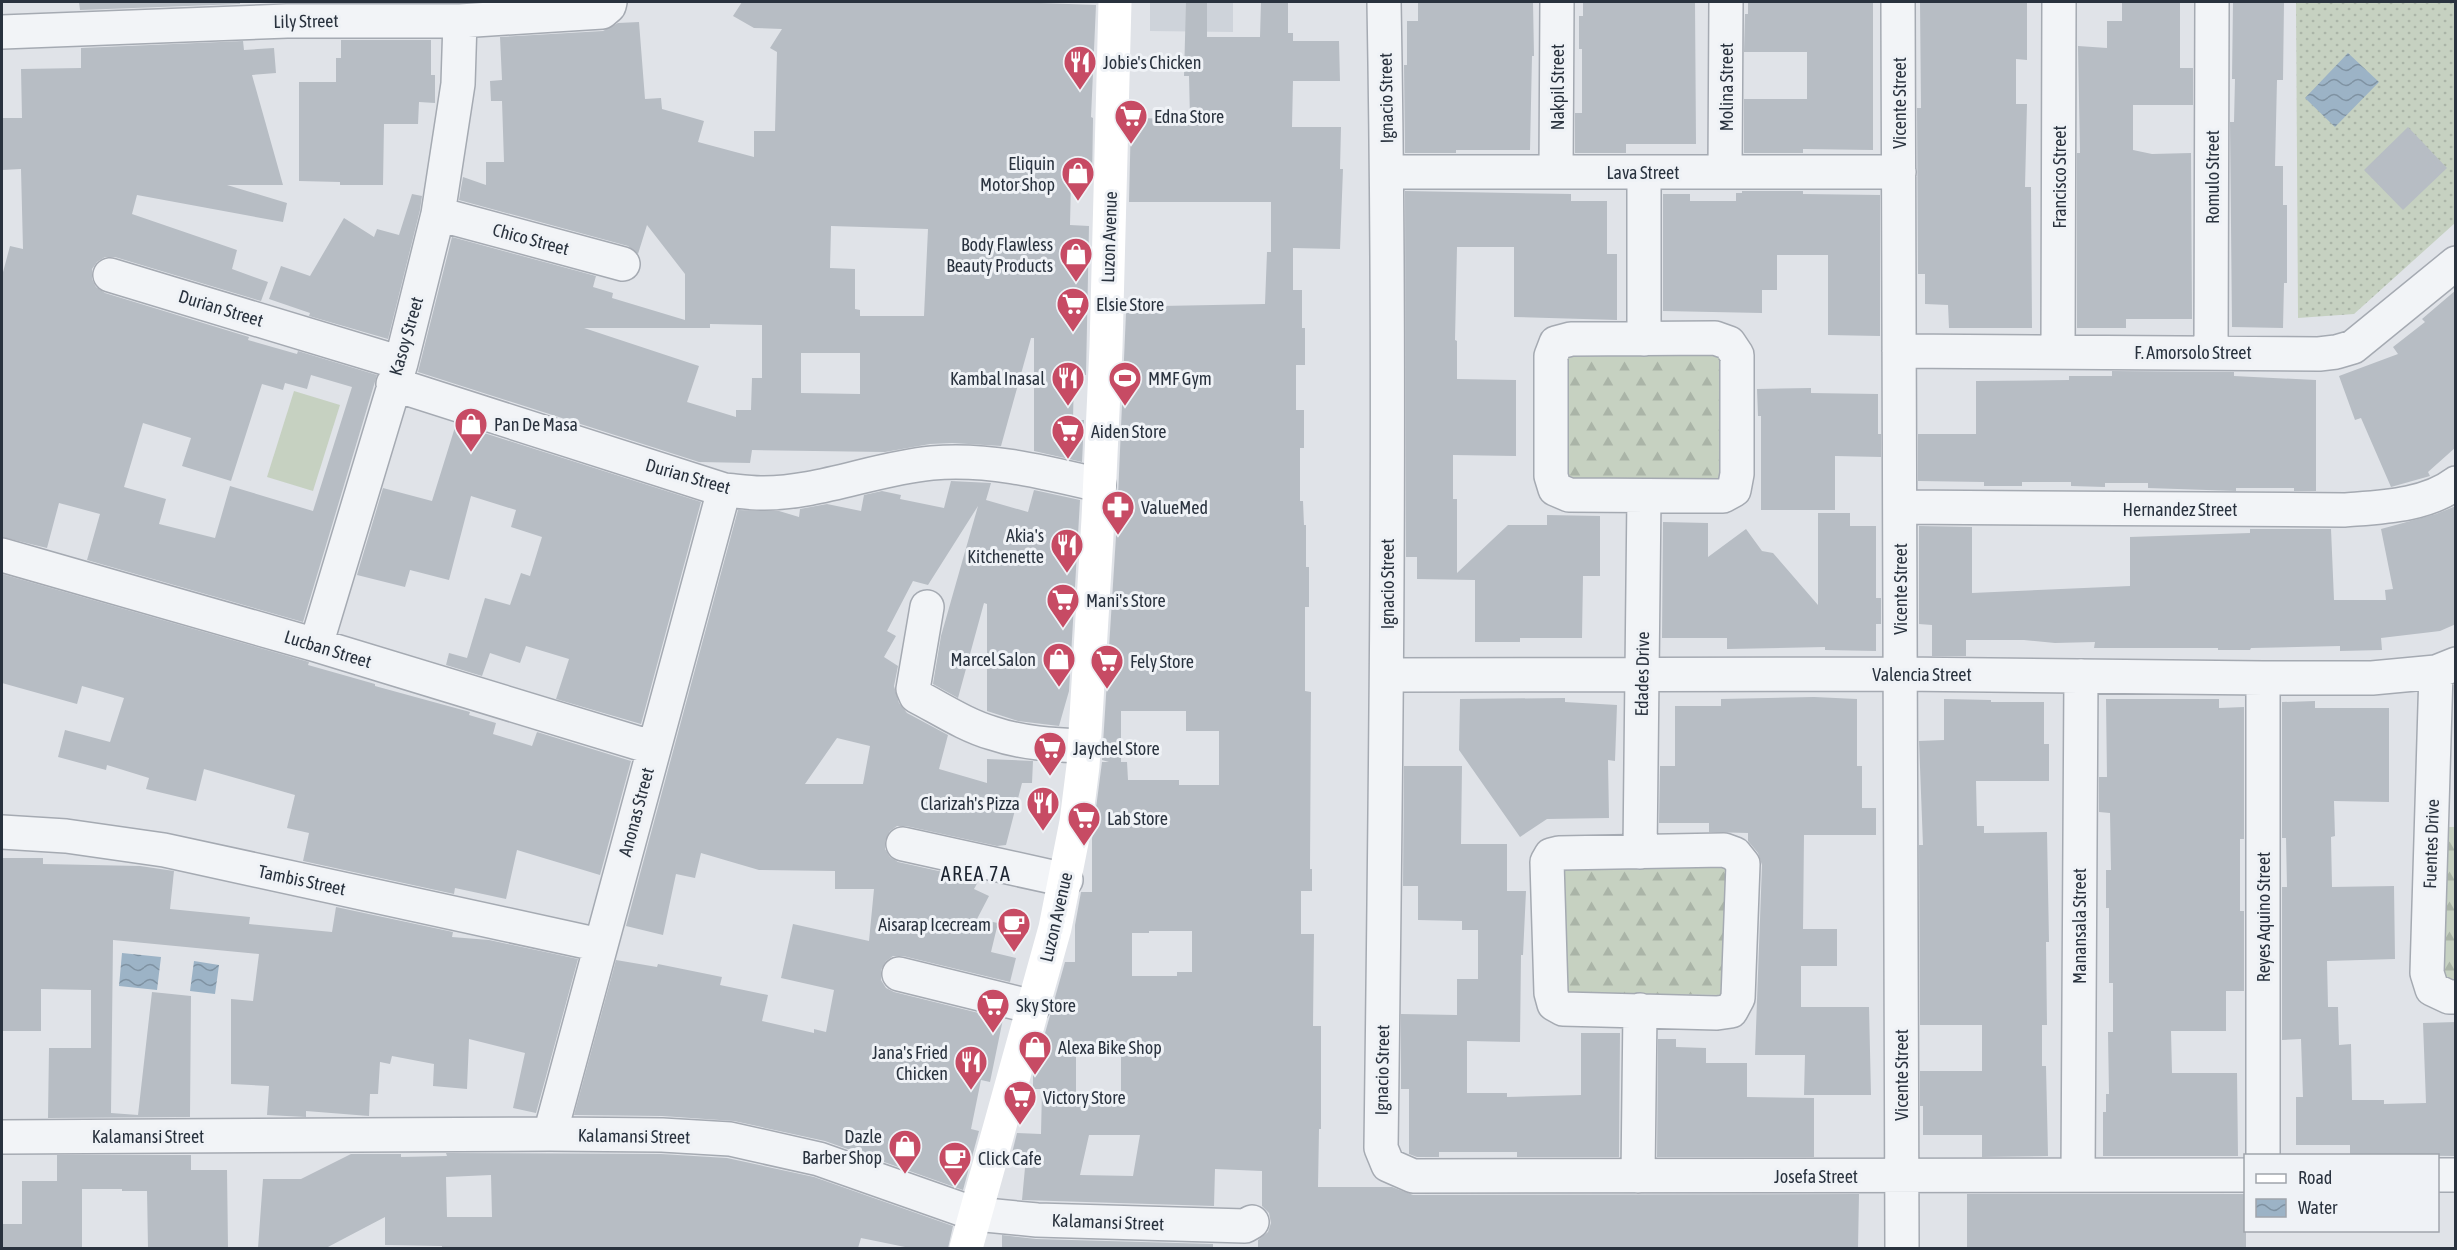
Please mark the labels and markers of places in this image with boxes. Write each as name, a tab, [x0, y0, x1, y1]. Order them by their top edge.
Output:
restaurant icon: Jobie's Chicken	[1062, 44, 1098, 91]
place label: Jobie's Chicken	[1103, 52, 1201, 73]
supermarket icon: Edna Store	[1113, 98, 1149, 145]
place label: Edna Store	[1154, 106, 1224, 127]
place label: Eliquin Motor Shop	[980, 153, 1055, 195]
shop icon: Eliquin Motor Shop	[1060, 155, 1096, 202]
place label: Body Flawless Beauty Products	[946, 234, 1053, 276]
shop icon: Body Flawless Beauty Products	[1058, 236, 1094, 283]
supermarket icon: Elsie Store	[1055, 286, 1091, 333]
place label: Elsie Store	[1096, 294, 1164, 315]
restaurant icon: Kambal Inasal	[1050, 360, 1086, 407]
sports icon: MMF Gym	[1107, 360, 1143, 407]
place label: Kambal Inasal	[950, 368, 1045, 389]
place label: MMF Gym	[1148, 368, 1212, 389]
shop icon: Pan De Masa	[453, 406, 489, 453]
supermarket icon: Aiden Store	[1050, 413, 1086, 460]
place label: Pan De Masa	[494, 414, 578, 435]
place label: Aiden Store	[1091, 421, 1166, 442]
pharmacy icon: ValueMed	[1100, 489, 1136, 536]
place label: ValueMed	[1141, 497, 1208, 518]
place label: Akia's Kitchenette	[967, 525, 1044, 567]
restaurant icon: Akia's Kitchenette	[1049, 527, 1085, 574]
supermarket icon: Mani's Store	[1045, 582, 1081, 629]
place label: Mani's Store	[1086, 590, 1166, 611]
shop icon: Marcel Salon	[1041, 641, 1077, 688]
supermarket icon: Fely Store	[1089, 643, 1125, 690]
place label: Marcel Salon	[950, 649, 1036, 670]
place label: Fely Store	[1130, 651, 1194, 672]
supermarket icon: Jaychel Store	[1032, 730, 1068, 777]
place label: Jaychel Store	[1073, 738, 1160, 759]
restaurant icon: Clarizah's Pizza	[1025, 785, 1061, 832]
place label: Clarizah's Pizza	[920, 793, 1020, 814]
supermarket icon: Lab Store	[1066, 800, 1102, 847]
place label: Lab Store	[1107, 808, 1168, 829]
cafe icon: Aisarap Icecream	[996, 906, 1032, 953]
place label: Aisarap Icecream	[878, 914, 991, 935]
supermarket icon: Sky Store	[975, 987, 1011, 1034]
place label: Sky Store	[1016, 995, 1076, 1016]
shop icon: Alexa Bike Shop	[1017, 1029, 1053, 1076]
place label: Alexa Bike Shop	[1058, 1037, 1162, 1058]
place label: Jana's Fried Chicken	[872, 1042, 948, 1084]
restaurant icon: Jana's Fried Chicken	[953, 1044, 989, 1091]
supermarket icon: Victory Store	[1002, 1079, 1038, 1126]
place label: Victory Store	[1043, 1087, 1126, 1108]
place label: Dazle Barber Shop	[802, 1126, 882, 1168]
shop icon: Dazle Barber Shop	[887, 1128, 923, 1175]
cafe icon: Click Cafe	[937, 1140, 973, 1187]
place label: Click Cafe	[978, 1148, 1042, 1169]

